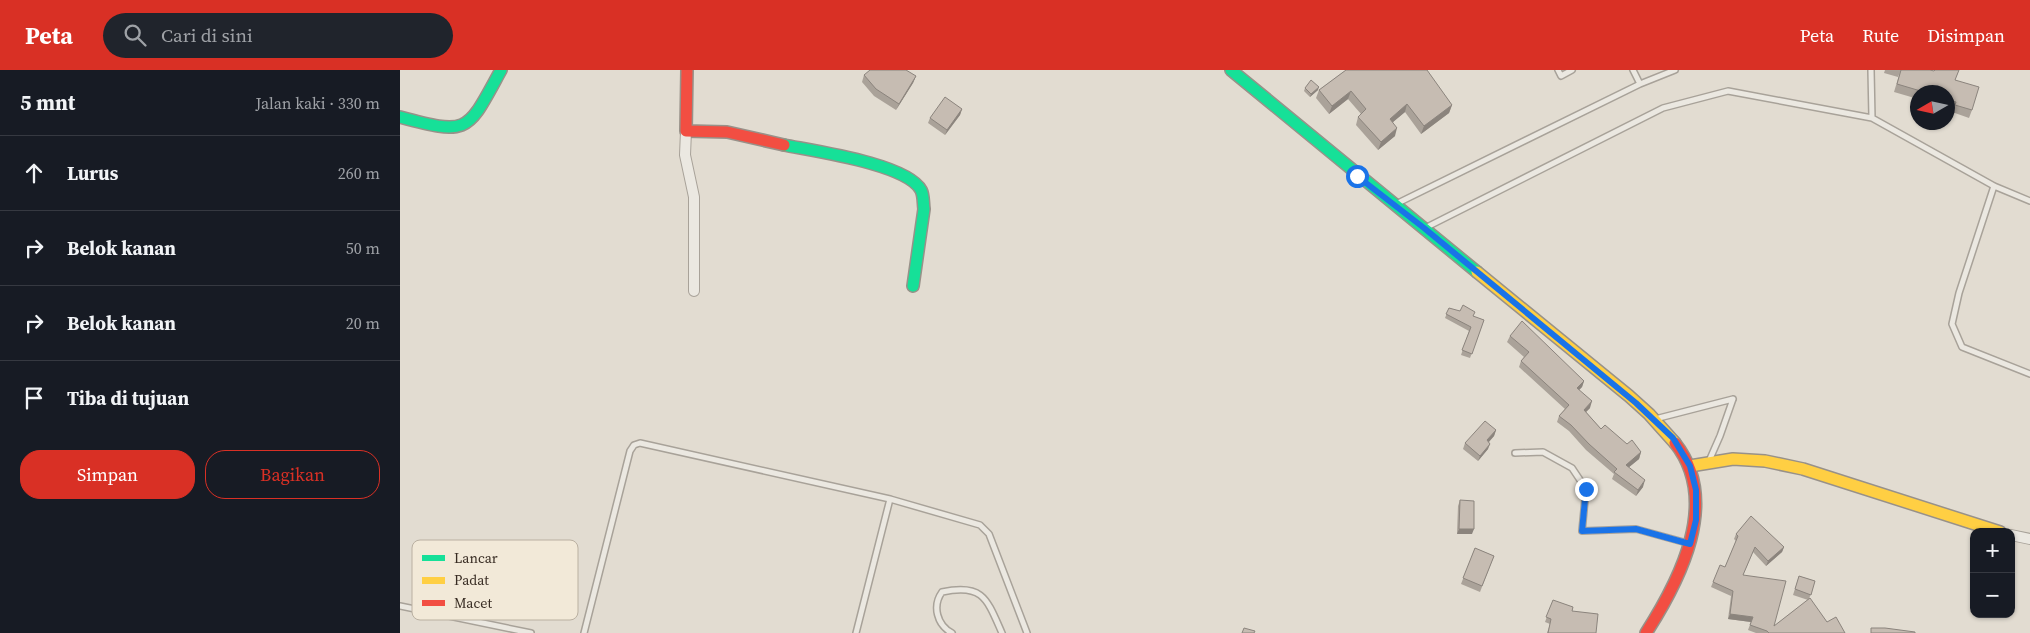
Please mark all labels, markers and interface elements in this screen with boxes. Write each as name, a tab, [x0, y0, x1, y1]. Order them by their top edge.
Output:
search box	[103, 13, 453, 58]
text: Peta	[25, 19, 73, 52]
icon: search	[121, 21, 149, 49]
text: Cari di sini	[161, 22, 253, 48]
text: Peta	[1800, 23, 1834, 48]
text: Rute	[1862, 23, 1899, 48]
text: Disimpan	[1927, 23, 2005, 48]
north arrow	[1910, 85, 1955, 130]
text: 5 mnt	[20, 88, 75, 117]
text: Jalan kaki · 330 m	[255, 92, 380, 114]
icon: ahead	[20, 159, 48, 187]
text: Lurus	[67, 160, 118, 186]
text: 260 m	[338, 162, 380, 184]
route start	[1346, 165, 1369, 188]
icon: right	[20, 234, 48, 262]
text: Belok kanan	[67, 235, 176, 261]
text: 50 m	[346, 237, 380, 259]
icon: right	[20, 309, 48, 337]
text: Belok kanan	[67, 310, 176, 336]
text: 20 m	[346, 312, 380, 334]
icon: arrive	[20, 384, 48, 412]
text: Tiba di tujuan	[67, 385, 189, 411]
button: Simpan	[20, 450, 195, 499]
button: Bagikan	[205, 450, 380, 499]
route end	[1575, 478, 1598, 501]
map controls	[1970, 528, 2015, 618]
button: +	[1970, 528, 2015, 573]
legend	[412, 540, 578, 620]
text: Lancar	[454, 548, 498, 568]
text: Padat	[454, 570, 489, 590]
button: −	[1970, 573, 2015, 618]
text: Macet	[454, 593, 492, 613]

